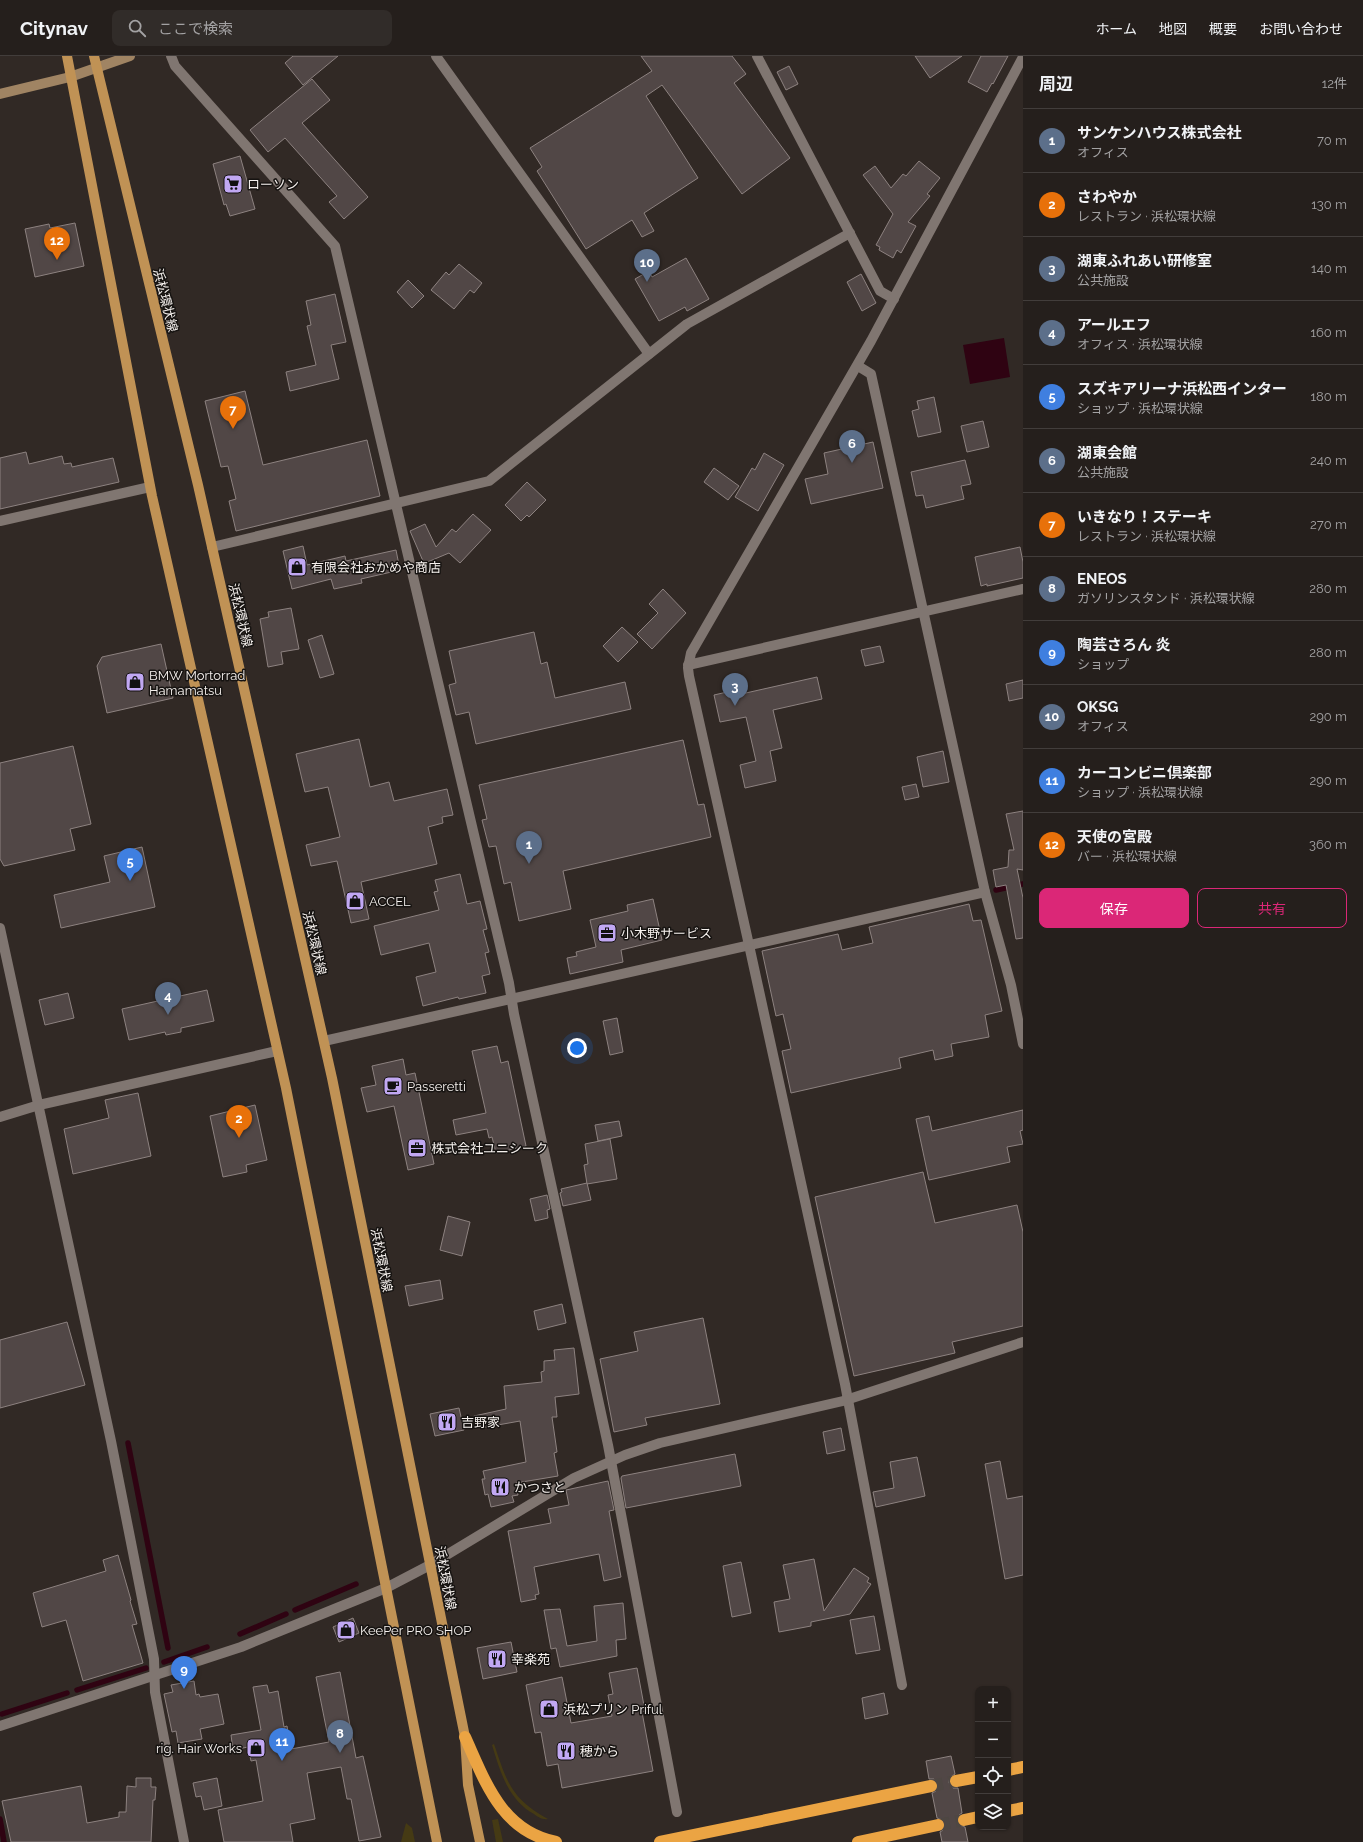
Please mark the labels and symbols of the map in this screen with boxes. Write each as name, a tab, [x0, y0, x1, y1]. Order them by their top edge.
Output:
supermarket icon: ローソン	[222, 173, 244, 195]
place label: ローソン	[247, 177, 299, 192]
pin: 12	[44, 227, 70, 260]
pin: 10	[634, 249, 660, 282]
street label: 浜松環状線	[150, 267, 181, 333]
pin: 7	[220, 396, 246, 429]
pin: 6	[839, 430, 865, 463]
shop icon: 有限会社おかめや商店	[286, 556, 308, 578]
place label: 有限会社おかめや商店	[311, 560, 441, 575]
street label: 浜松環状線	[226, 582, 255, 648]
place label: BMW Mortorrad Hamamatsu	[149, 668, 245, 698]
shop icon: BMW Mortorrad Hamamatsu	[124, 671, 146, 693]
pin: 3	[722, 673, 748, 706]
pin: 1	[516, 831, 542, 864]
pin: 5	[117, 848, 143, 881]
shop icon: ACCEL	[344, 890, 366, 912]
place label: ACCEL	[369, 894, 411, 909]
street label: 浜松環状線	[300, 910, 329, 976]
office icon: 小木野サービス	[596, 922, 618, 944]
place label: 小木野サービス	[621, 926, 712, 941]
pin: 4	[155, 982, 181, 1015]
your location	[567, 1038, 587, 1058]
cafe icon: Passeretti	[382, 1075, 404, 1097]
place label: Passeretti	[407, 1079, 466, 1094]
pin: 2	[226, 1105, 252, 1138]
office icon: 株式会社ユニシーク	[406, 1137, 428, 1159]
place label: 株式会社ユニシーク	[431, 1141, 548, 1156]
street label: 浜松環状線	[368, 1227, 395, 1293]
restaurant icon: 吉野家	[436, 1411, 458, 1433]
place label: 吉野家	[461, 1415, 500, 1430]
restaurant icon: かつさと	[489, 1476, 511, 1498]
place label: かつさと	[514, 1480, 566, 1495]
street label: 浜松環状線	[432, 1545, 459, 1611]
shop icon: KeePer PRO SHOP	[335, 1619, 357, 1641]
place label: KeePer PRO SHOP	[360, 1623, 471, 1638]
restaurant icon: 幸楽苑	[486, 1648, 508, 1670]
place label: 幸楽苑	[511, 1652, 550, 1667]
pin: 9	[171, 1656, 197, 1689]
shop icon: 浜松プリン Priful	[538, 1698, 560, 1720]
place label: 浜松プリン Priful	[563, 1702, 663, 1717]
pin: 8	[327, 1720, 353, 1753]
pin: 11	[269, 1728, 295, 1761]
shop icon: rig. Hair Works	[245, 1737, 267, 1759]
restaurant icon: 穂から	[555, 1740, 577, 1762]
place label: rig. Hair Works	[156, 1741, 242, 1756]
place label: 穂から	[580, 1744, 619, 1759]

